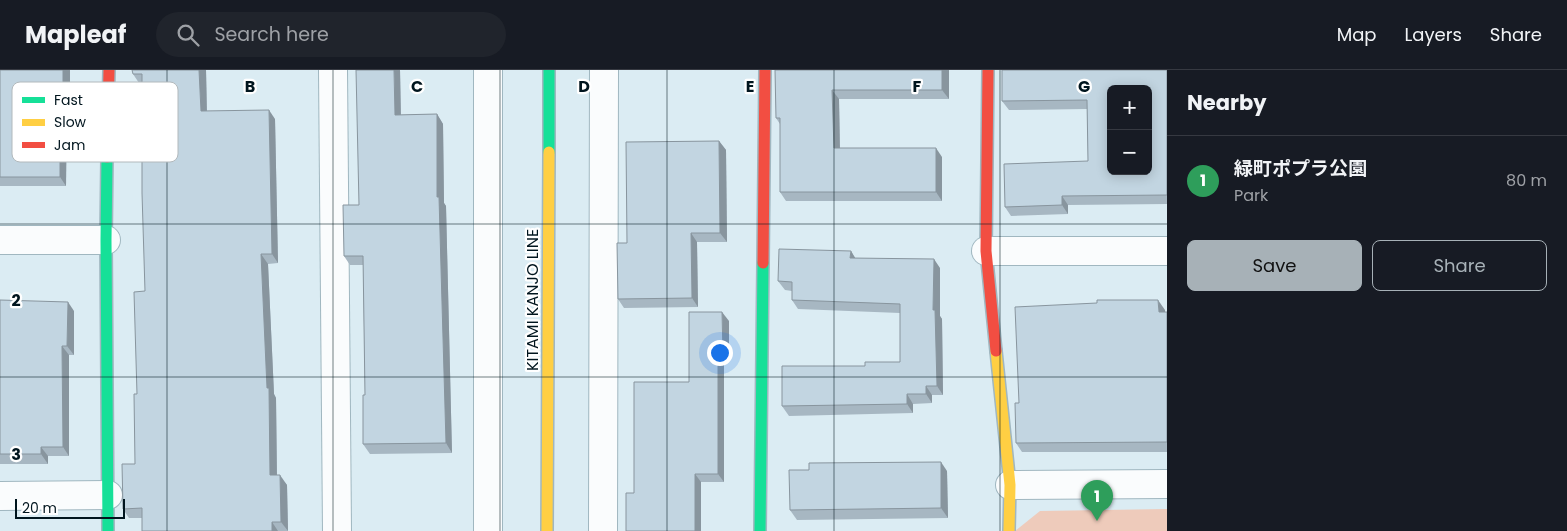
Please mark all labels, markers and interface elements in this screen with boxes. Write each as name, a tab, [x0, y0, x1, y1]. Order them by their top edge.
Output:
search box	[156, 12, 506, 57]
text: Mapleaf	[25, 18, 126, 51]
icon: search	[174, 21, 202, 49]
text: Search here	[214, 21, 329, 48]
text: Map	[1337, 22, 1377, 47]
text: Layers	[1405, 22, 1462, 47]
text: Share	[1490, 22, 1542, 47]
text: B	[245, 75, 255, 98]
text: C	[411, 75, 423, 98]
text: D	[578, 75, 590, 98]
text: E	[746, 75, 754, 98]
text: F	[913, 75, 922, 98]
text: G	[1078, 75, 1090, 98]
legend	[12, 82, 178, 162]
map controls	[1107, 85, 1152, 175]
button: +	[1107, 85, 1152, 130]
text: Nearby	[1187, 88, 1267, 117]
text: Fast	[54, 90, 83, 110]
text: Slow	[54, 112, 87, 132]
button: −	[1107, 130, 1152, 175]
text: Jam	[54, 135, 85, 155]
text: 緑町ポプラ公園	[1234, 155, 1367, 182]
text: 1	[1200, 169, 1206, 192]
text: 80 m	[1506, 169, 1547, 192]
text: Park	[1234, 184, 1268, 207]
street label: KITAMI KANJO LINE	[521, 229, 544, 371]
button: Save	[1187, 240, 1362, 291]
button: Share	[1372, 240, 1547, 291]
text: 2	[11, 289, 21, 312]
your location	[707, 340, 733, 366]
text: 3	[11, 443, 21, 466]
pin: 1	[1081, 480, 1113, 521]
scale bar	[15, 496, 125, 519]
text: 20 m	[22, 498, 57, 518]

